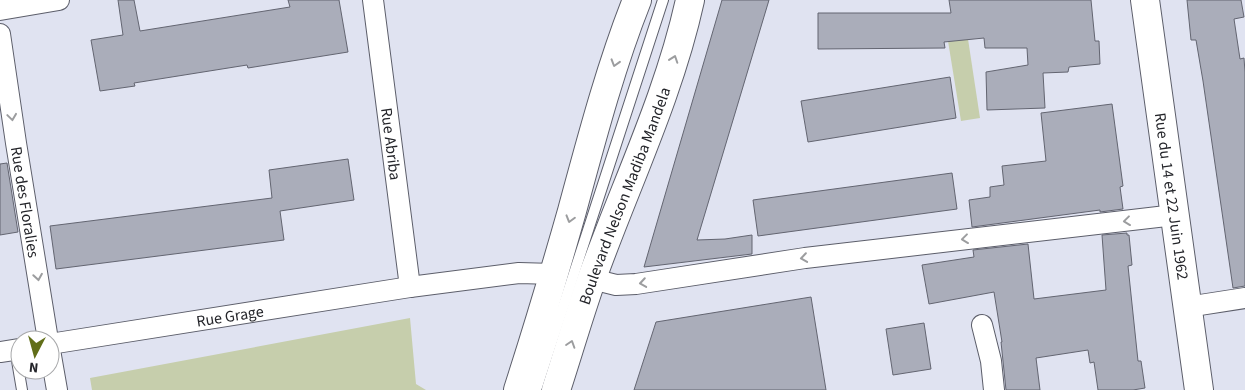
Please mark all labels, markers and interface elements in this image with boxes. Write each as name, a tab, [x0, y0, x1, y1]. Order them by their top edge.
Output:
one-way arrow	[668, 56, 678, 64]
one-way arrow	[611, 58, 621, 66]
street label: Boulevard Nelson Madiba Mandela	[574, 84, 676, 308]
street label: Rue Abriba	[375, 106, 406, 181]
street label: Rue du 14 et 22 Juin 1962	[1149, 111, 1194, 281]
one-way arrow	[6, 113, 17, 121]
street label: Rue des Floralies	[5, 145, 45, 260]
one-way arrow	[565, 214, 575, 222]
one-way arrow	[1122, 215, 1130, 226]
one-way arrow	[961, 233, 969, 244]
one-way arrow	[799, 252, 807, 263]
one-way arrow	[33, 273, 43, 281]
one-way arrow	[639, 277, 647, 288]
street label: Rue Grage	[195, 300, 265, 333]
north arrow	[10, 330, 60, 380]
one-way arrow	[565, 340, 575, 348]
text: N	[28, 357, 39, 377]

